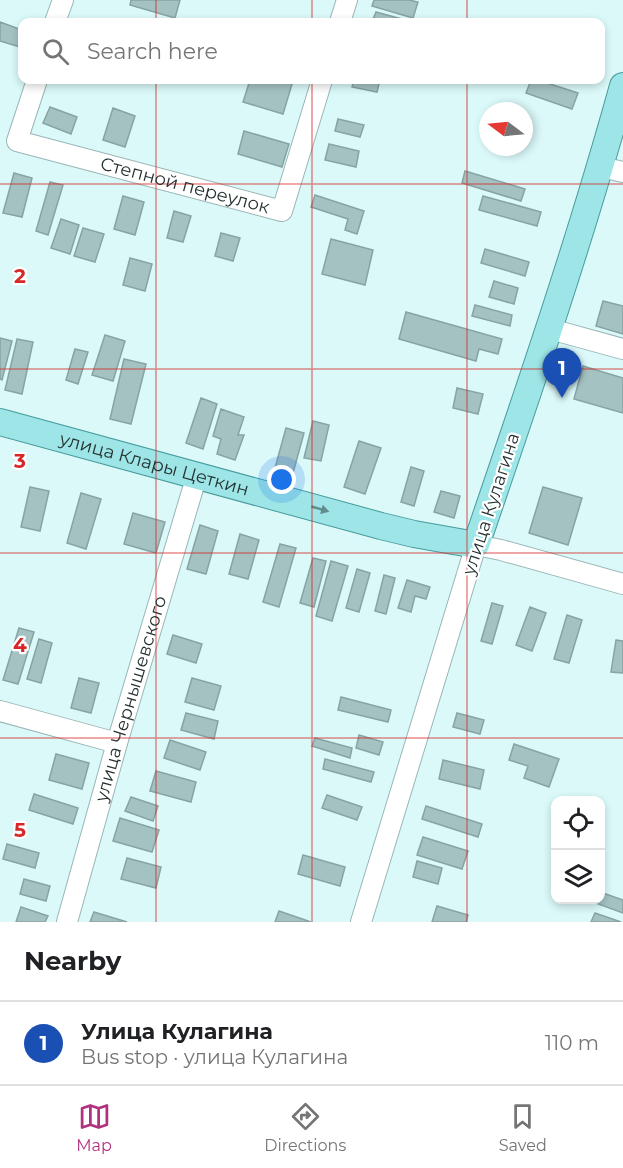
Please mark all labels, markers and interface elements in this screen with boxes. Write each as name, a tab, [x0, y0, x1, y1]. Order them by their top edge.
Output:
search box	[18, 18, 605, 84]
icon: search	[39, 35, 72, 68]
text: Search here	[87, 38, 218, 65]
north arrow	[479, 102, 533, 156]
street label: Степной переулок	[98, 153, 273, 218]
text: 2	[14, 264, 26, 288]
pin: 1	[542, 348, 582, 398]
street label: улица Клары Цеткин	[56, 428, 251, 500]
street label: улица Кулагина	[457, 430, 524, 579]
text: 3	[13, 449, 26, 473]
your location	[267, 465, 296, 494]
one-way arrow	[311, 505, 329, 514]
street label: улица Чернышевского	[90, 593, 171, 805]
text: 4	[13, 633, 27, 657]
map controls	[551, 796, 605, 904]
button: locate	[551, 796, 605, 850]
text: 5	[14, 818, 26, 842]
button: layers	[551, 850, 605, 904]
text: Nearby	[24, 945, 121, 977]
text: Улица Кулагина	[81, 1018, 273, 1045]
text: 1	[40, 1031, 47, 1055]
text: 110 m	[545, 1031, 599, 1055]
text: Bus stop · улица Кулагина	[81, 1045, 348, 1069]
tab: Map	[76, 1100, 112, 1155]
tab: Directions	[264, 1100, 346, 1155]
tab: Saved	[499, 1100, 547, 1155]

